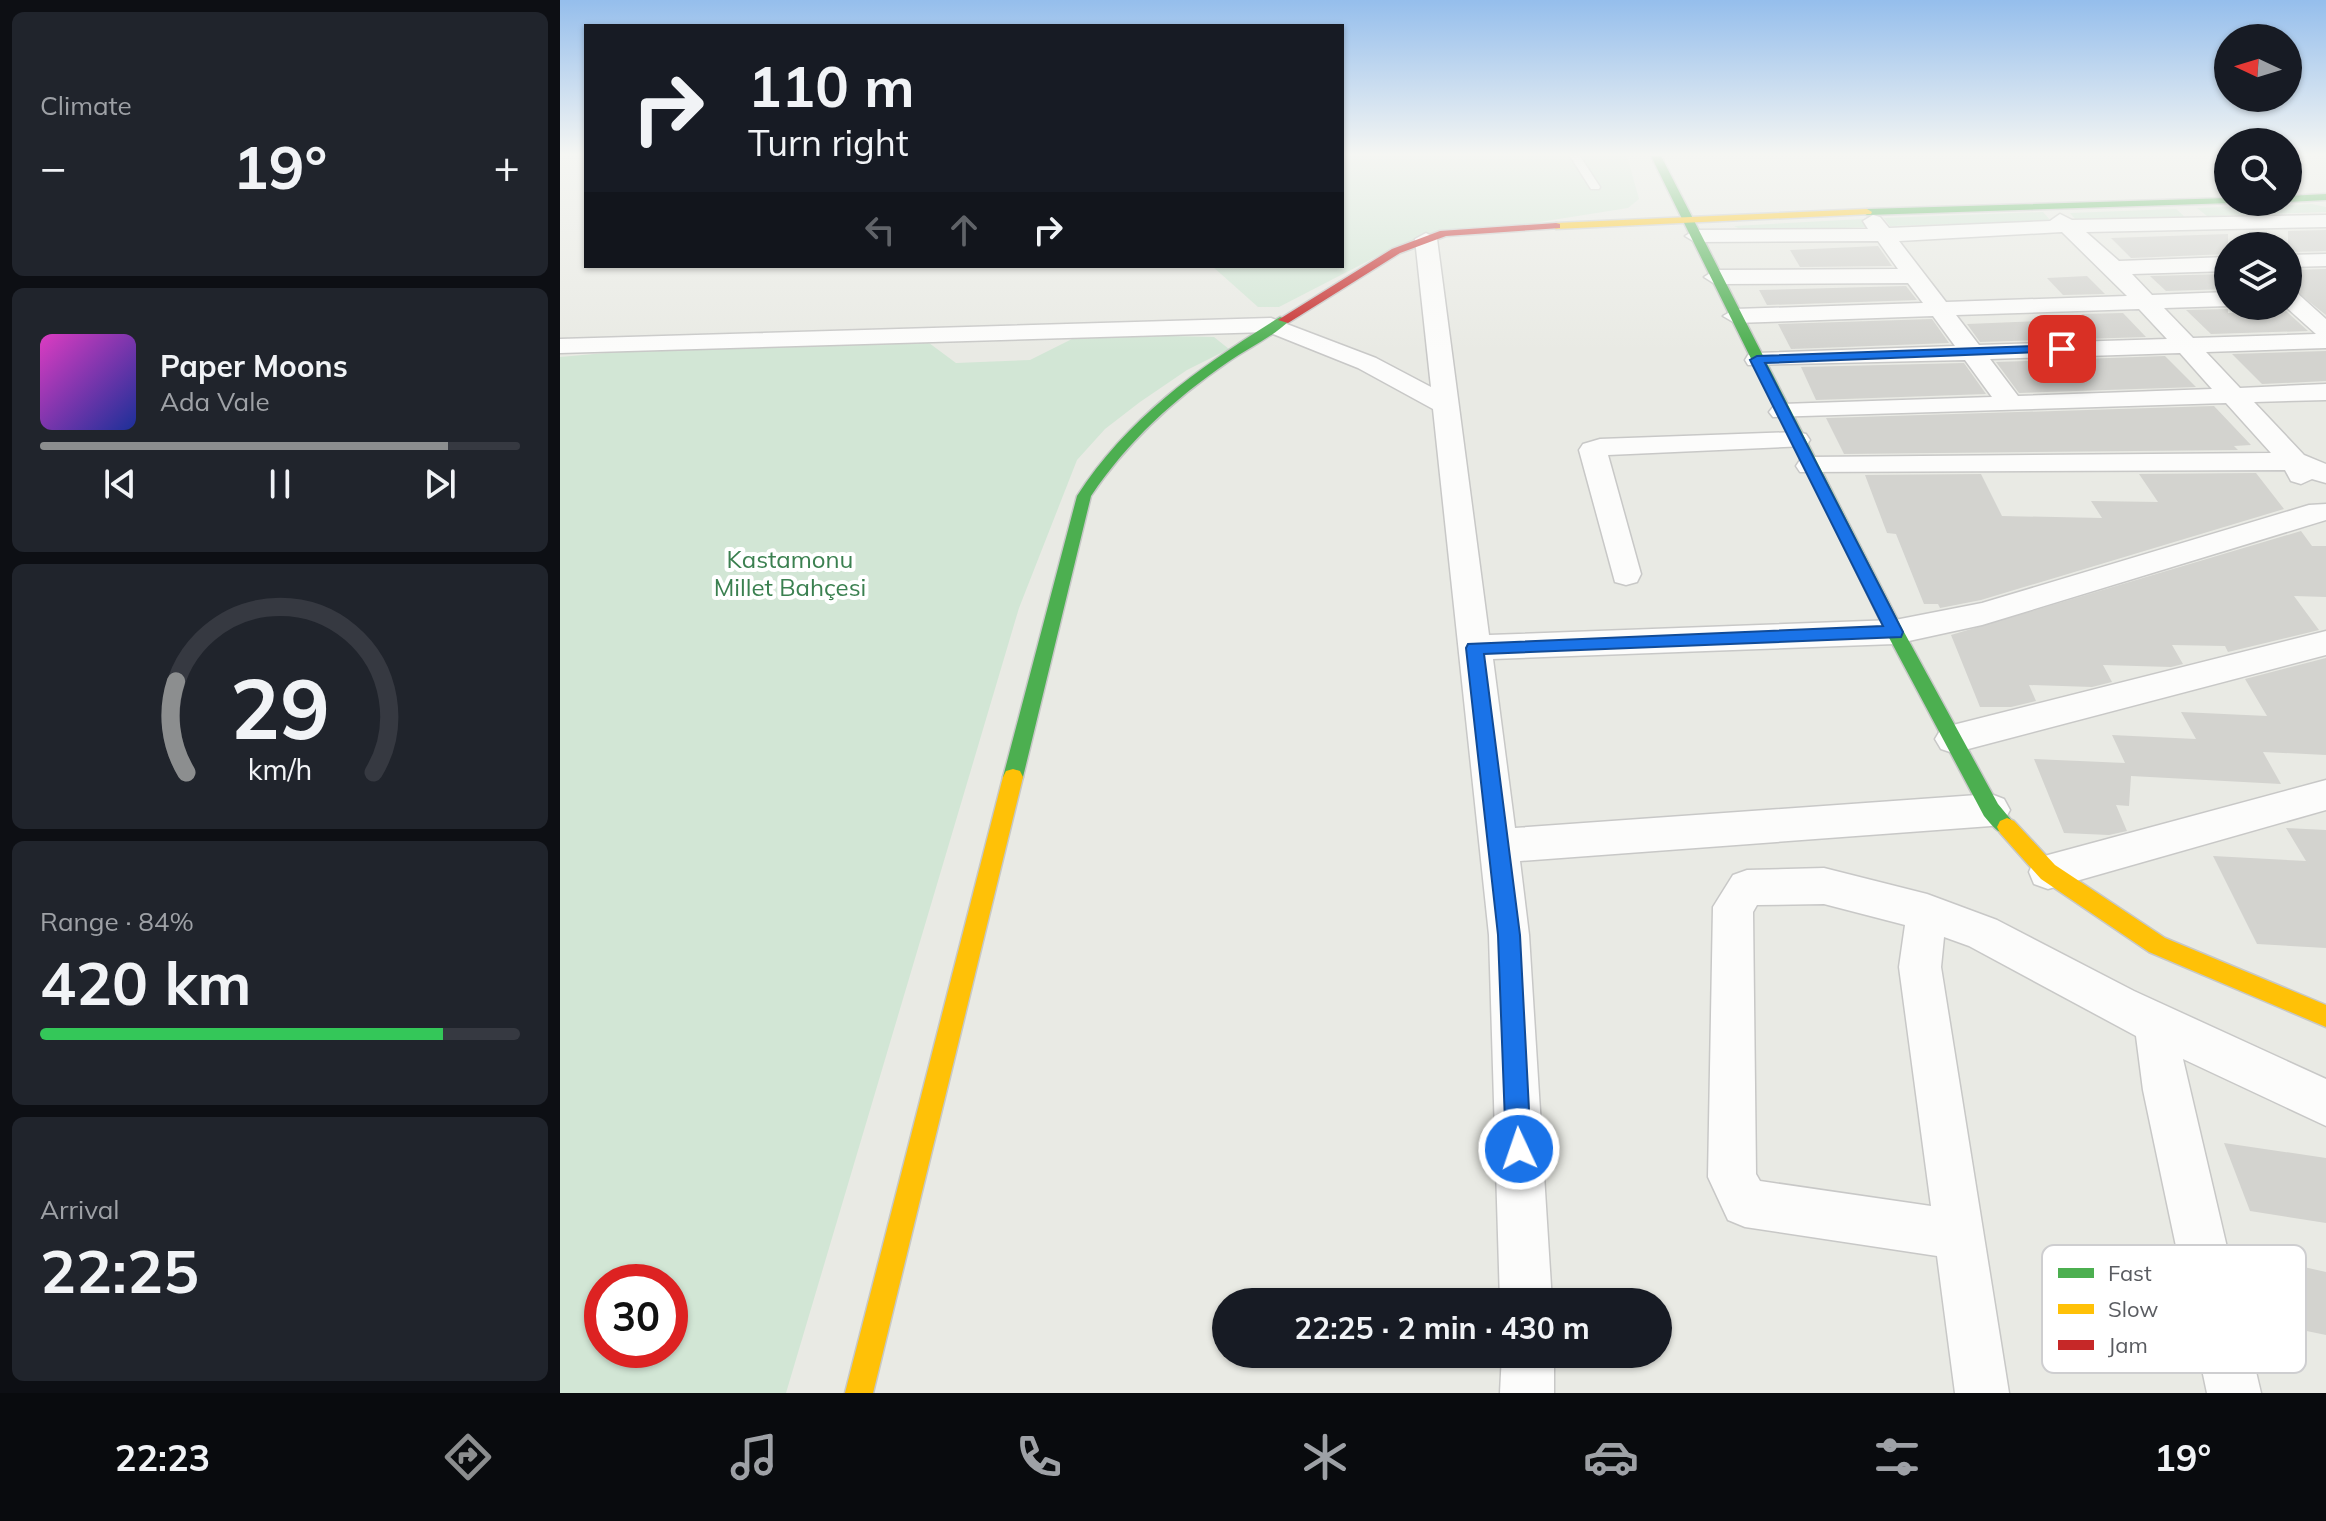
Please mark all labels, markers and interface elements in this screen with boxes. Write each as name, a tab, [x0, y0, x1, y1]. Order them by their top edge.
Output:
north arrow	[2214, 24, 2302, 112]
map controls	[2214, 24, 2302, 320]
text: 110 m	[748, 51, 915, 121]
icon: right	[616, 56, 720, 160]
text: Climate	[40, 89, 132, 122]
text: Turn right	[748, 120, 909, 165]
button: search	[2214, 128, 2302, 216]
text: 19°	[233, 129, 327, 204]
text: −	[40, 139, 66, 194]
text: +	[494, 139, 520, 194]
icon: left	[858, 208, 902, 252]
icon: ahead	[942, 208, 986, 252]
icon: right	[1026, 208, 1070, 252]
button: layers	[2214, 232, 2302, 320]
pin	[2028, 315, 2096, 383]
icon: arrive	[2040, 327, 2084, 371]
text: Paper Moons	[160, 347, 348, 385]
text: Ada Vale	[160, 385, 270, 418]
icon: previous	[98, 462, 142, 506]
icon: pause	[258, 462, 302, 506]
icon: next	[418, 462, 462, 506]
park label: Kastamonu Millet Bahçesi	[714, 544, 866, 602]
text: 29	[230, 654, 330, 759]
text: km/h	[248, 751, 312, 787]
text: Range · 84%	[40, 905, 194, 938]
text: 420 km	[40, 945, 252, 1020]
position arrow	[1477, 1107, 1561, 1191]
text: Arrival	[40, 1193, 120, 1226]
text: 22:25	[40, 1233, 199, 1308]
legend	[2042, 1245, 2306, 1373]
text: Fast	[2108, 1259, 2152, 1287]
speed limit sign: 30	[584, 1264, 688, 1368]
text: Slow	[2108, 1295, 2158, 1323]
text: 22:25 · 2 min · 430 m	[1294, 1309, 1590, 1347]
text: Jam	[2108, 1331, 2148, 1359]
icon: directions	[440, 1429, 496, 1485]
icon: music	[726, 1429, 782, 1485]
icon: phone	[1011, 1429, 1067, 1485]
icon: climate	[1297, 1429, 1353, 1485]
icon: car	[1583, 1429, 1639, 1485]
icon: filters	[1869, 1429, 1925, 1485]
text: 22:23	[115, 1435, 210, 1480]
text: 19°	[2154, 1435, 2211, 1480]

